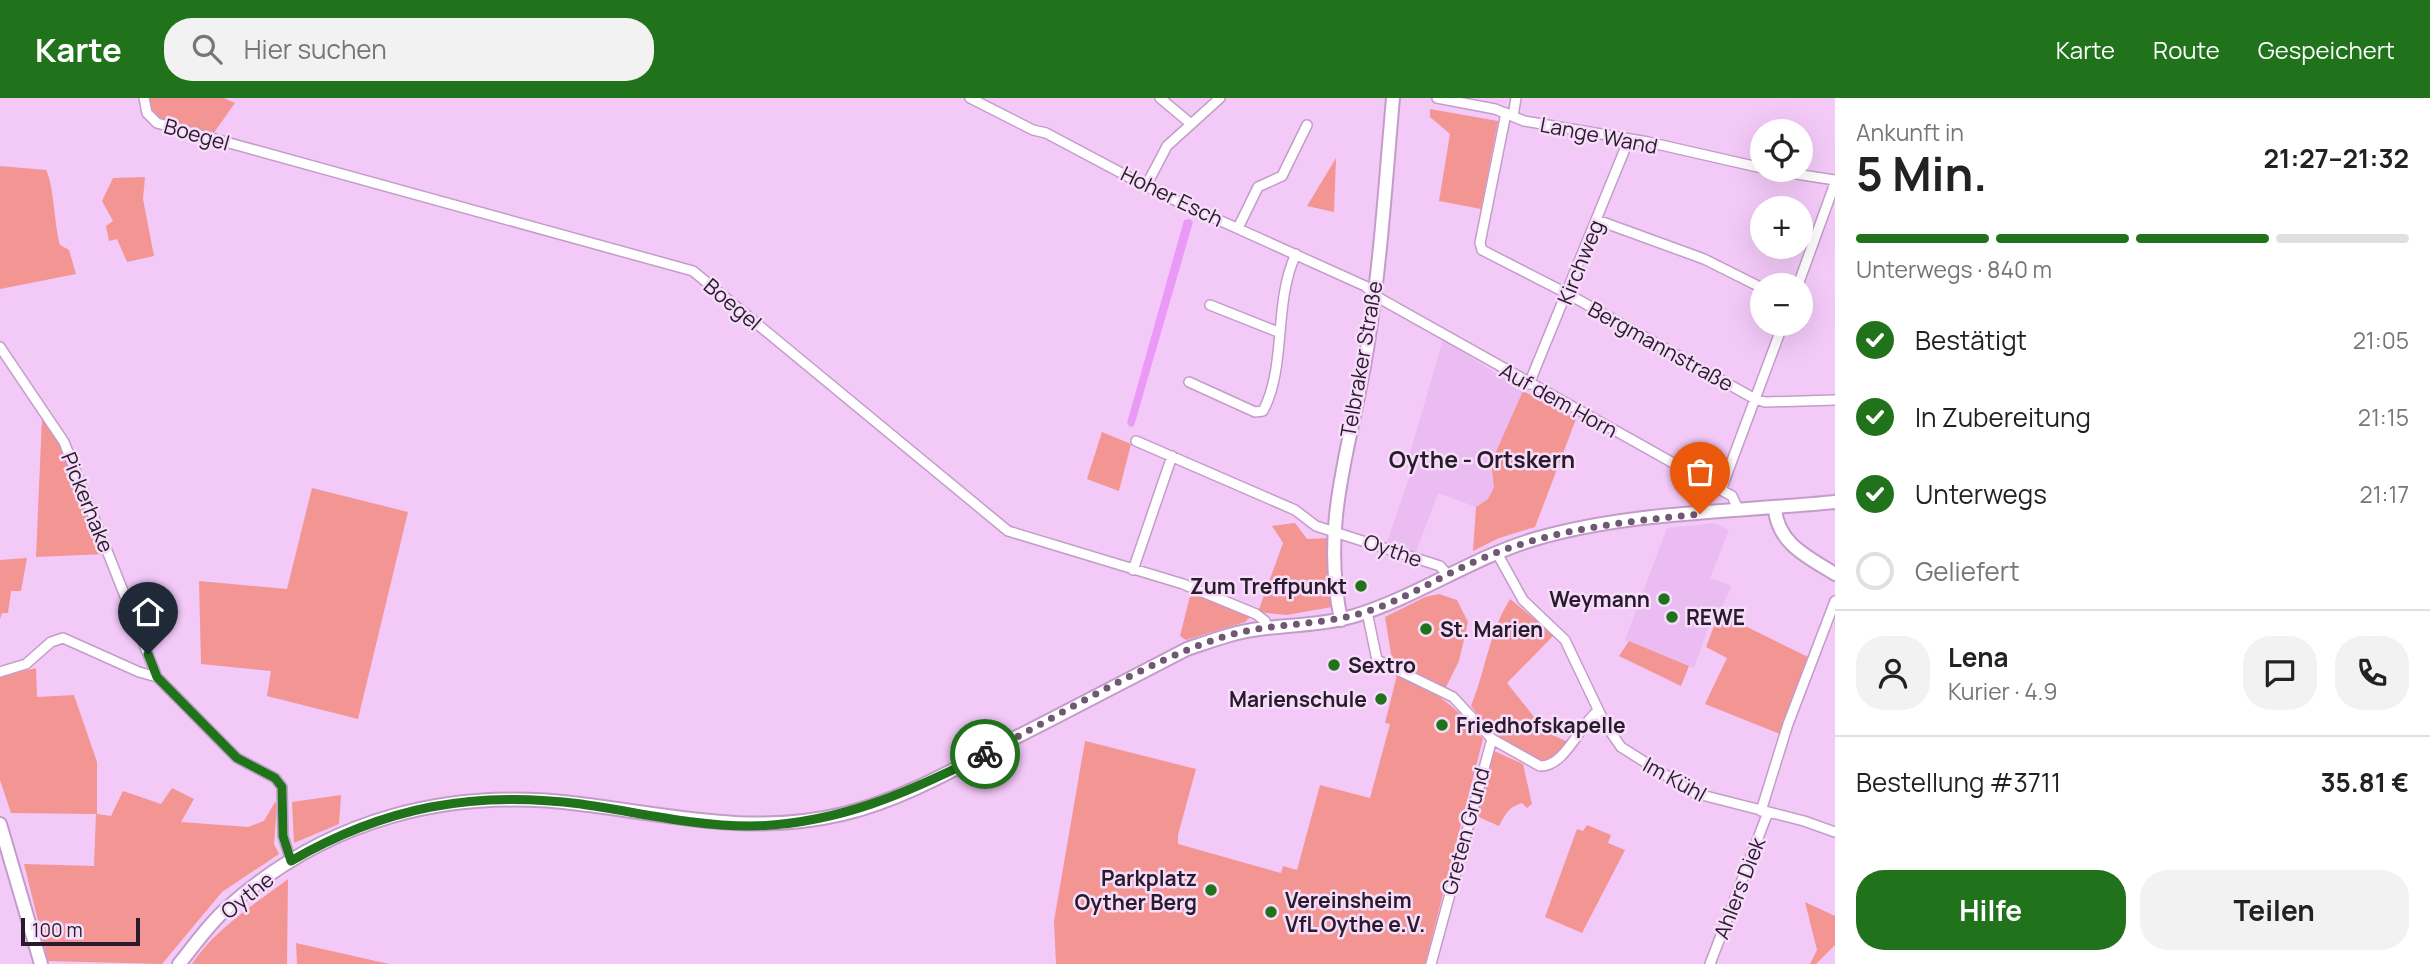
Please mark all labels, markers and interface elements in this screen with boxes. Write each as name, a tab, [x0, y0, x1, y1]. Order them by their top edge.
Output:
search box	[164, 18, 654, 81]
text: Karte	[35, 27, 122, 72]
icon: search	[188, 30, 226, 68]
text: Hier suchen	[244, 31, 387, 67]
text: Karte	[2056, 33, 2115, 66]
text: Route	[2153, 33, 2220, 66]
text: Gespeichert	[2258, 33, 2395, 66]
street label: Lange Wand	[1538, 110, 1660, 160]
street label: Boegel	[161, 111, 233, 157]
text: Ankunft in	[1856, 116, 1964, 148]
map controls	[1750, 119, 1813, 336]
button: locate	[1750, 119, 1813, 182]
text: 21:27–21:32	[2264, 140, 2409, 176]
text: 5 Min.	[1856, 142, 1987, 205]
street label: Hoher Esch	[1116, 159, 1228, 233]
button: +	[1750, 196, 1813, 259]
street label: Kirchweg	[1550, 215, 1610, 309]
text: Unterwegs · 840 m	[1856, 253, 2052, 285]
street label: Boegel	[698, 272, 768, 336]
button: −	[1750, 273, 1813, 336]
street label: Telbraker Straße	[1333, 278, 1389, 440]
street label: Bergmannstraße	[1583, 294, 1739, 398]
icon: check	[1856, 321, 1894, 359]
text: Bestätigt	[1915, 322, 2027, 358]
text: 21:05	[2353, 324, 2409, 356]
street label: Auf dem Horn	[1495, 356, 1623, 444]
icon: check	[1856, 398, 1894, 436]
text: In Zubereitung	[1915, 399, 2091, 435]
text: 21:15	[2358, 401, 2409, 433]
pin	[1670, 442, 1730, 514]
district label: Oythe - Ortskern	[1389, 443, 1575, 475]
street label: Pickerhake	[55, 448, 121, 556]
icon: bag	[1681, 453, 1719, 491]
icon: check	[1856, 475, 1894, 513]
text: Unterwegs	[1915, 476, 2047, 512]
text: 21:17	[2360, 478, 2409, 510]
street label: Oythe	[1360, 527, 1426, 573]
text: Geliefert	[1915, 553, 2020, 589]
place label: Zum Treffpunkt	[1190, 572, 1347, 600]
marker: Zum Treffpunkt	[1353, 578, 1369, 594]
pin	[118, 582, 178, 654]
place label: Weymann	[1549, 585, 1650, 613]
marker: Weymann	[1656, 591, 1672, 607]
icon: home	[129, 593, 167, 631]
place label: REWE	[1686, 603, 1745, 631]
marker: REWE	[1664, 609, 1680, 625]
place label: St. Marien	[1440, 615, 1543, 643]
marker: St. Marien	[1418, 621, 1434, 637]
button: person	[1856, 636, 1930, 710]
button: chat	[2243, 636, 2317, 710]
button: phone	[2335, 636, 2409, 710]
text: Lena	[1948, 639, 2008, 675]
place label: Sextro	[1348, 651, 1416, 679]
marker: Sextro	[1326, 657, 1342, 673]
text: Kurier · 4.9	[1948, 675, 2058, 707]
place label: Marienschule	[1229, 685, 1367, 713]
marker: Marienschule	[1373, 691, 1389, 707]
place label: Friedhofskapelle	[1456, 711, 1626, 739]
marker: Friedhofskapelle	[1434, 717, 1450, 733]
courier	[950, 719, 1020, 789]
icon: bike	[966, 735, 1004, 773]
street label: Im Kühl	[1638, 750, 1712, 808]
street label: Greten Grund	[1435, 764, 1495, 898]
text: Bestellung #3711	[1856, 764, 2061, 800]
text: 35.81 €	[2320, 764, 2409, 800]
street label: Ahlers Diek	[1707, 832, 1771, 943]
place label: Parkplatz Oyther Berg	[1074, 864, 1197, 916]
street label: Oythe	[215, 865, 279, 925]
button: Hilfe	[1856, 870, 2126, 950]
button: Teilen	[2140, 870, 2409, 950]
marker: Parkplatz Oyther Berg	[1203, 882, 1219, 898]
place label: Vereinsheim VfL Oythe e.V.	[1285, 886, 1425, 938]
marker: Vereinsheim VfL Oythe e.V.	[1263, 904, 1279, 920]
scale bar	[21, 915, 140, 947]
text: 100 m	[32, 917, 83, 943]

